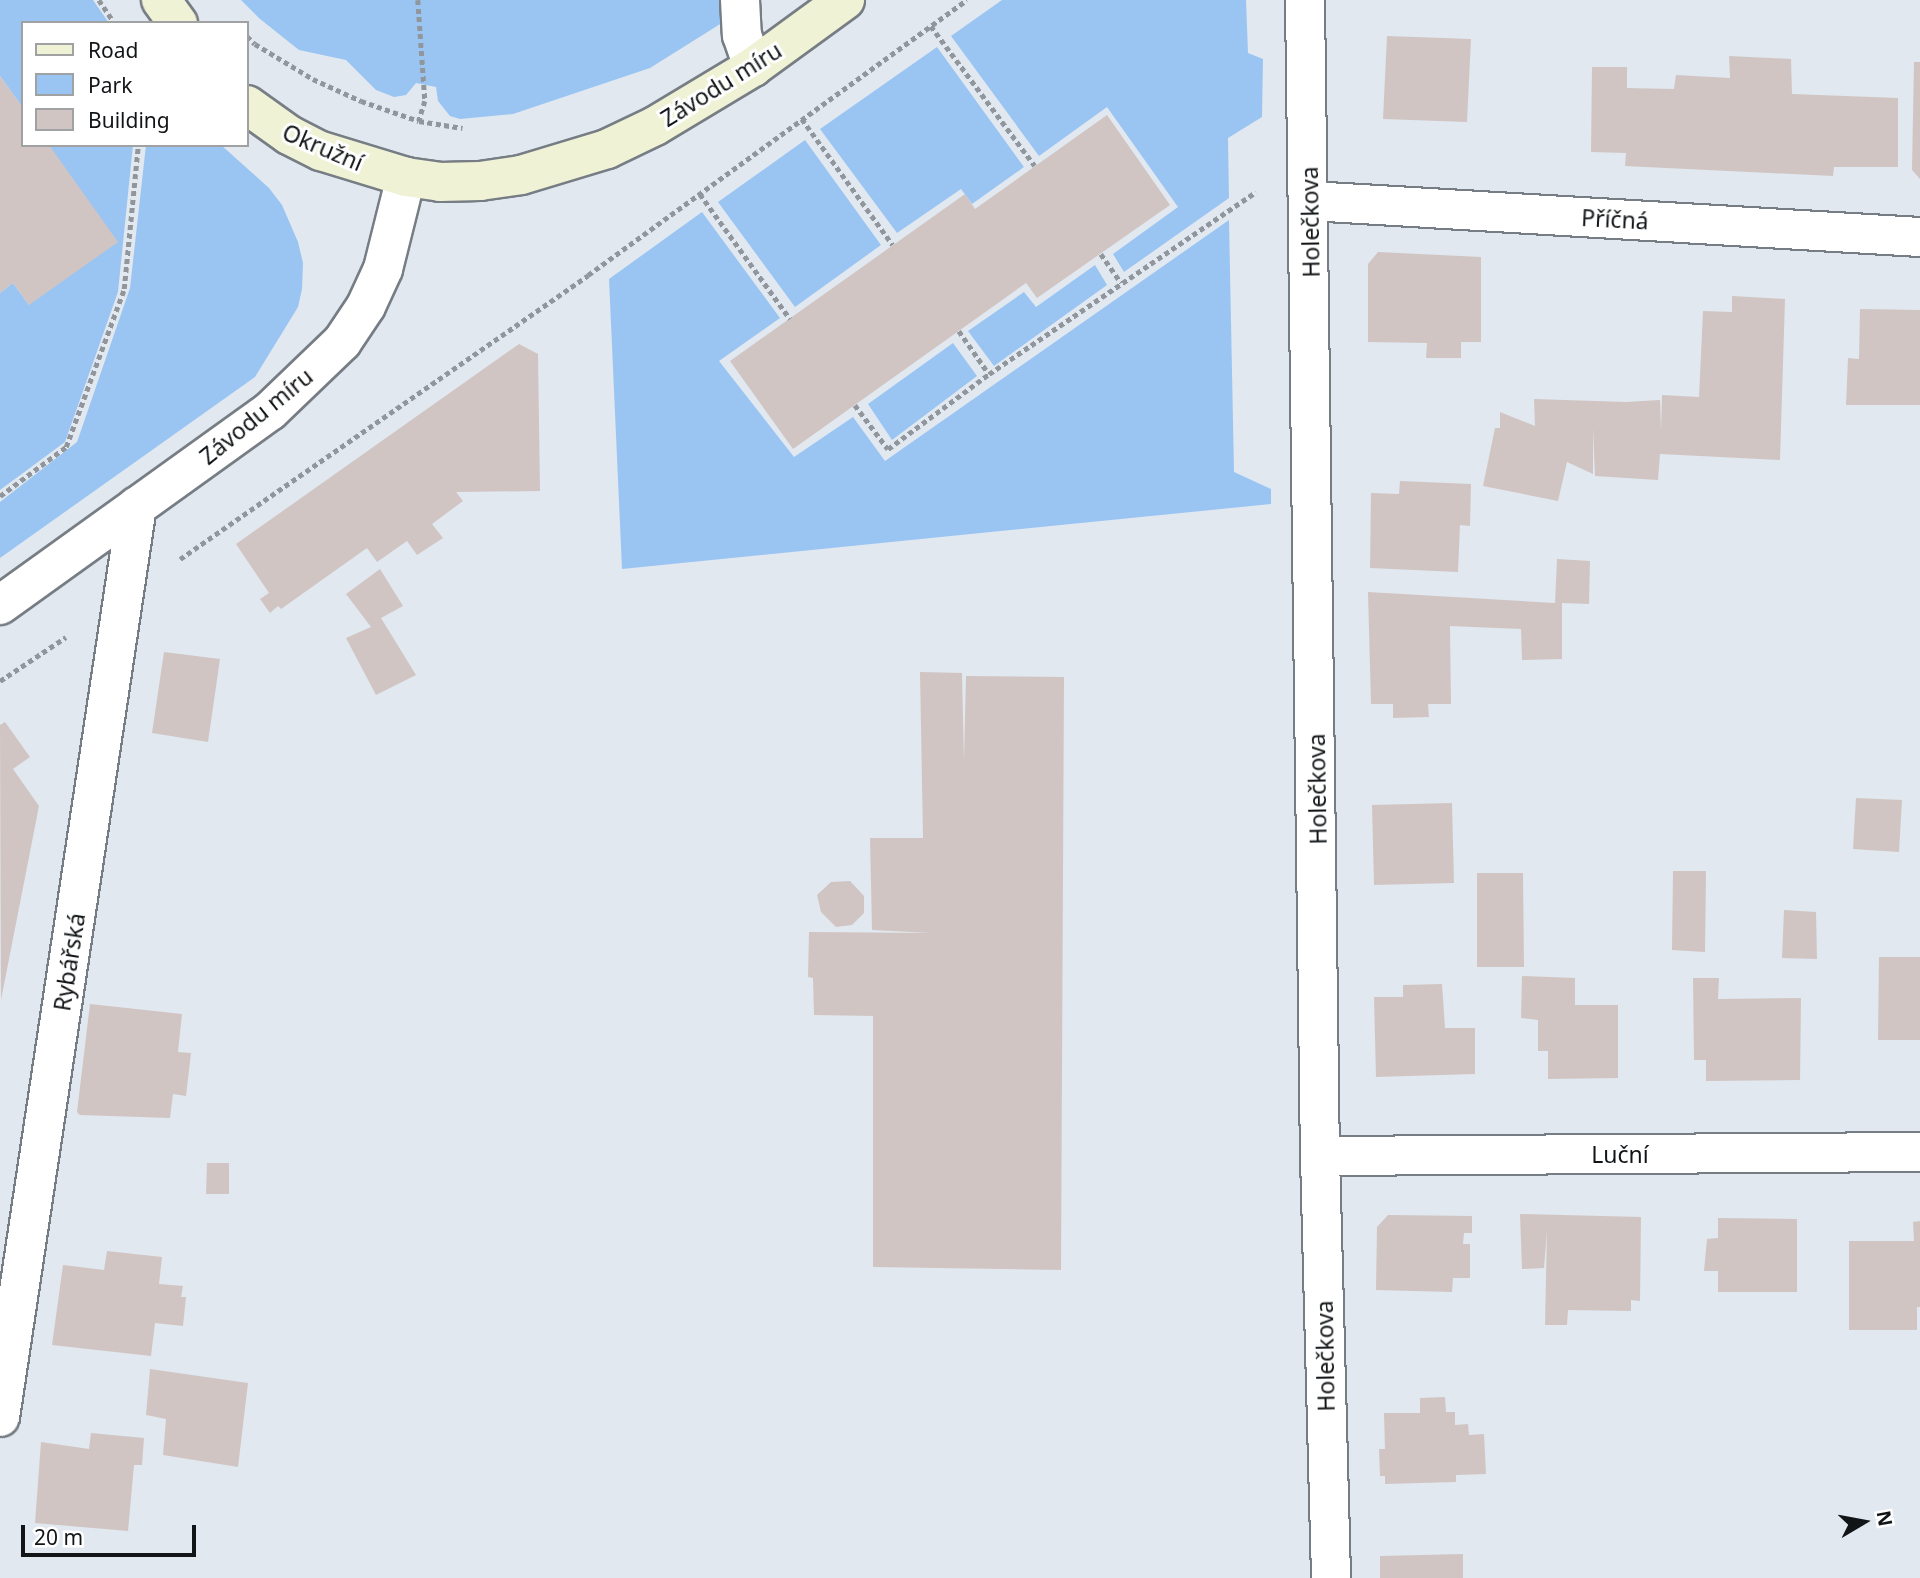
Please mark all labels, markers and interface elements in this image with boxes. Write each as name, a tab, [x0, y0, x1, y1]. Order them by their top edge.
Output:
legend	[21, 21, 248, 147]
text: Road	[88, 36, 138, 64]
street label: Závodu míru	[656, 36, 786, 132]
text: Park	[88, 71, 132, 99]
text: Building	[88, 106, 170, 134]
street label: Okružní	[279, 118, 367, 176]
street label: Holečkova	[1295, 166, 1325, 278]
street label: Příčná	[1581, 203, 1649, 235]
street label: Závodu míru	[194, 362, 318, 470]
street label: Holečkova	[1302, 733, 1332, 845]
street label: Rybářská	[48, 911, 90, 1013]
street label: Luční	[1591, 1140, 1649, 1168]
street label: Holečkova	[1310, 1300, 1340, 1412]
north arrow	[1829, 1487, 1899, 1557]
text: N	[1871, 1508, 1899, 1528]
scale bar	[24, 1512, 200, 1556]
text: 20 m	[34, 1523, 83, 1551]

